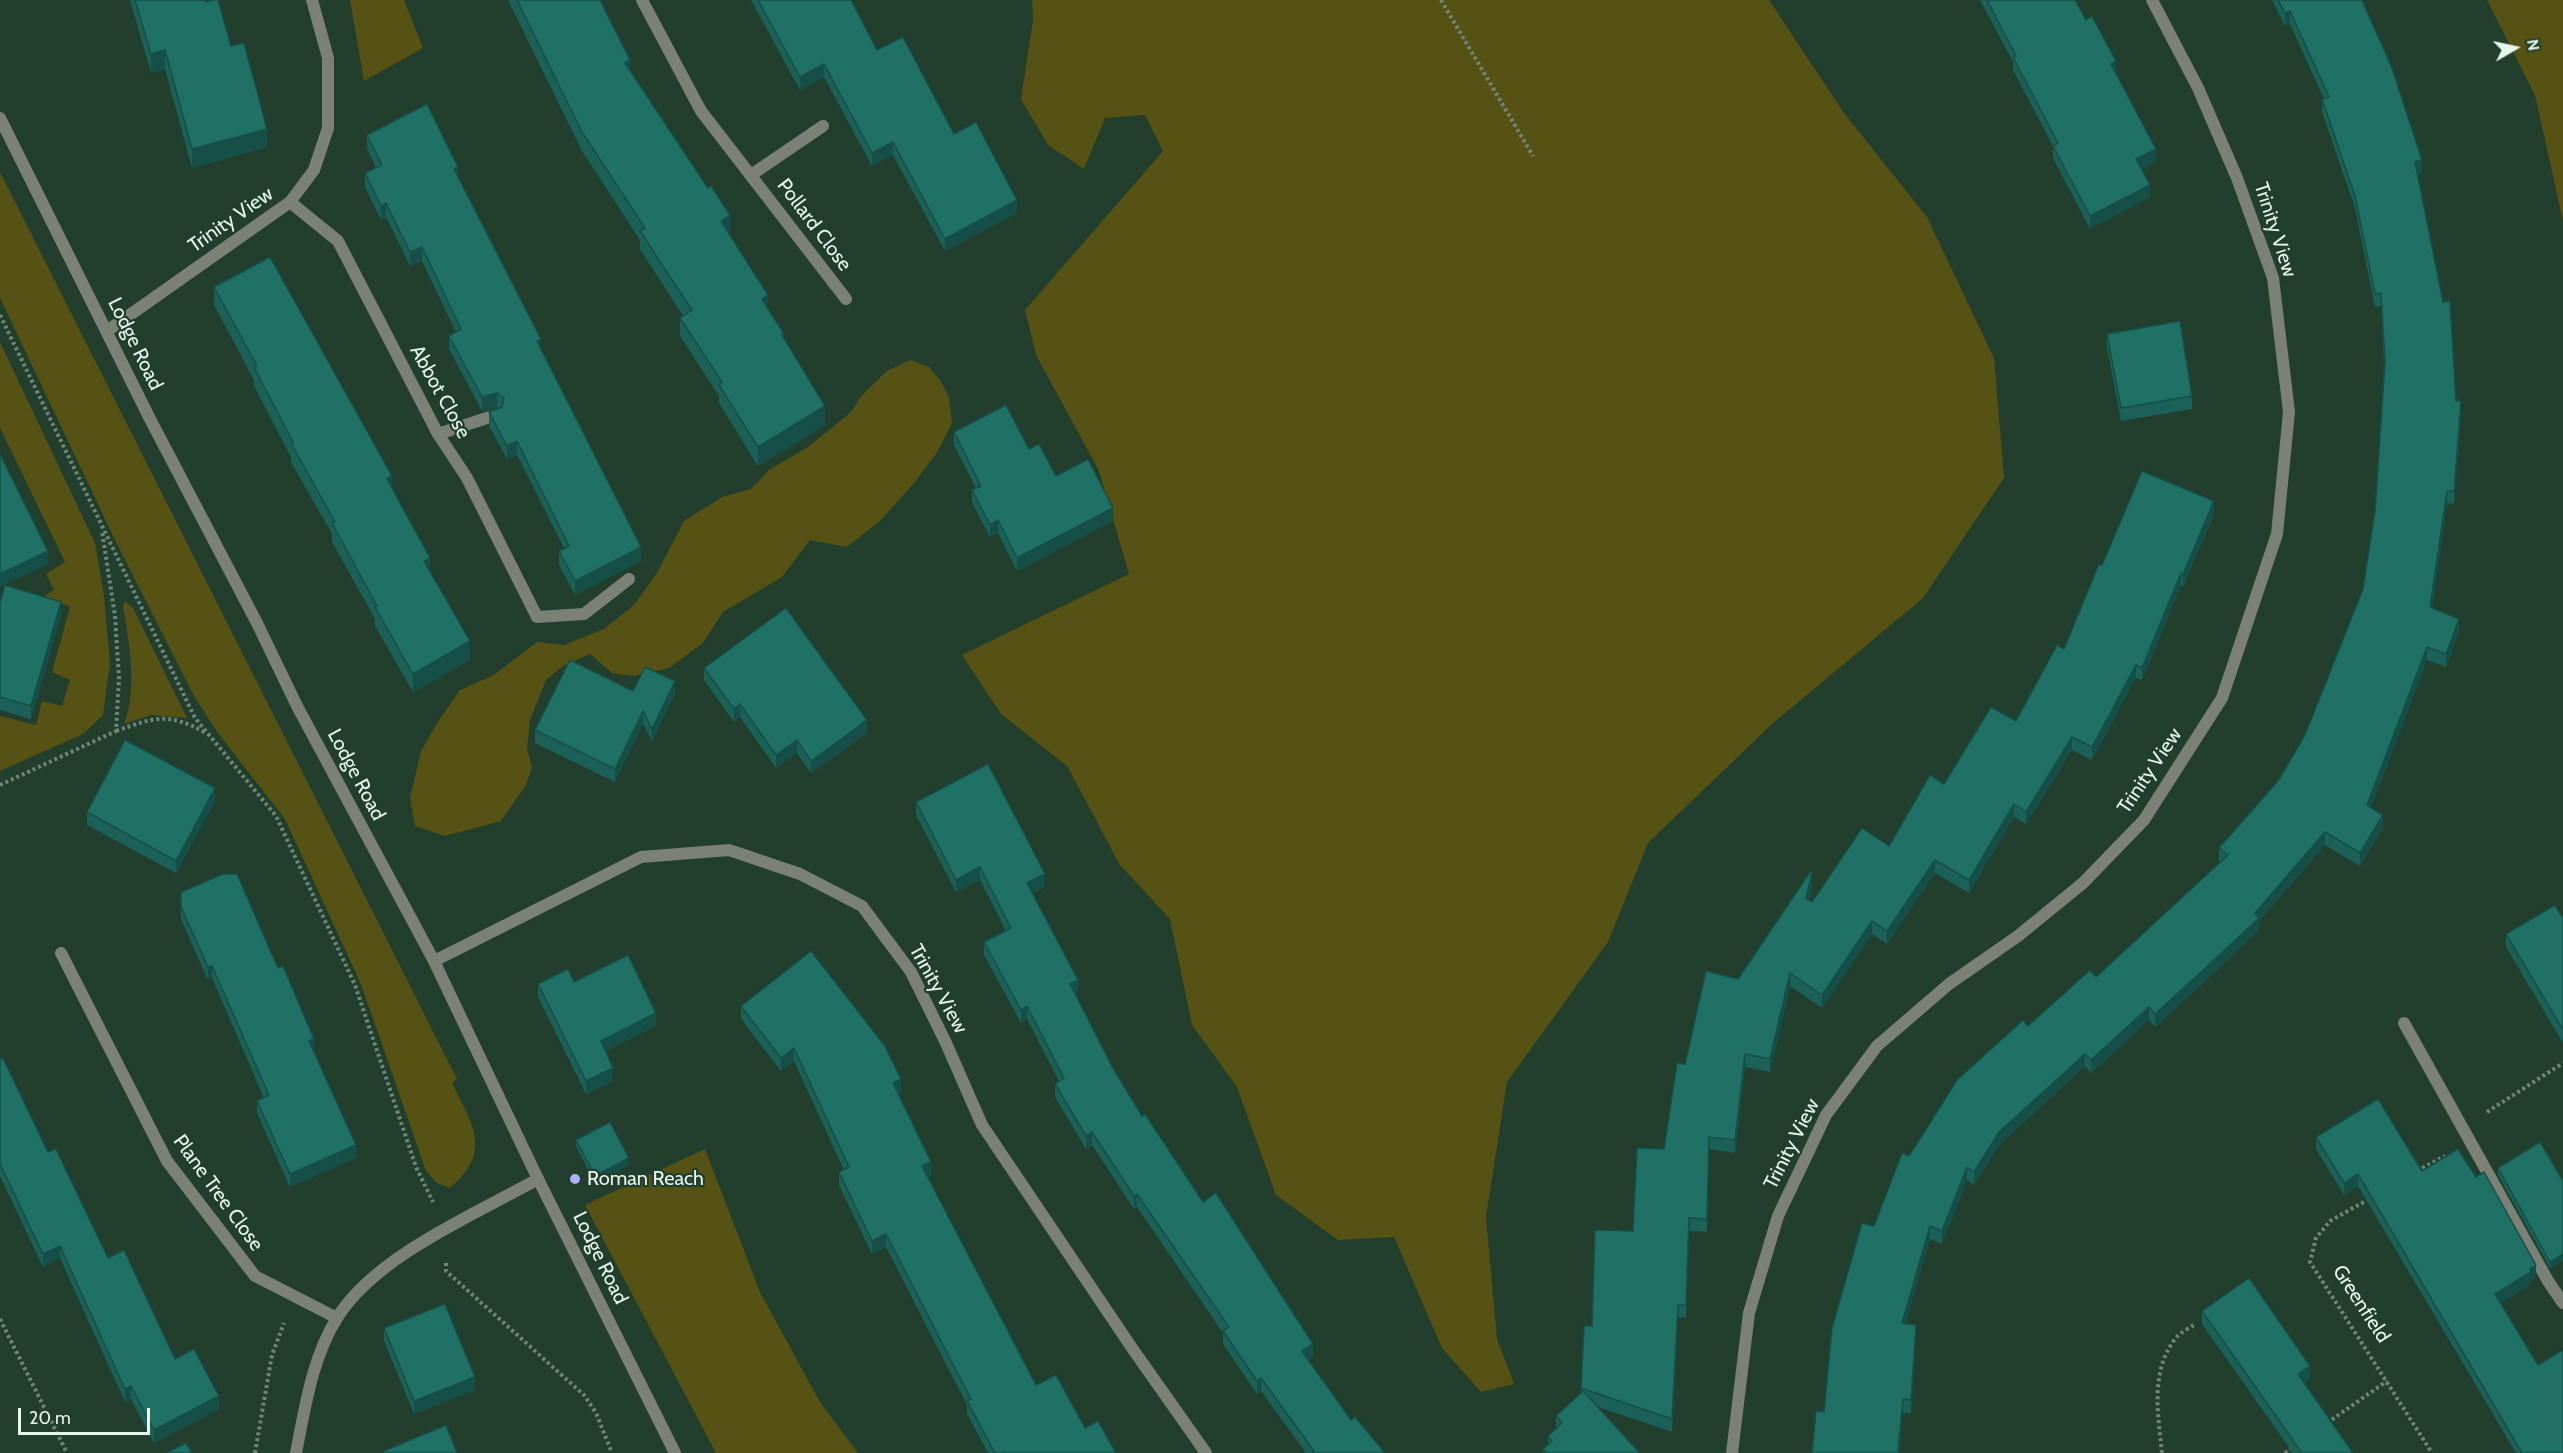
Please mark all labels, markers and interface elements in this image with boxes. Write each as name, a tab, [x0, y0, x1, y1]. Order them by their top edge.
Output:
north arrow	[2485, 18, 2545, 78]
text: N	[2523, 38, 2544, 52]
street label: Pollard Close	[772, 174, 856, 276]
street label: Trinity View	[2248, 180, 2302, 280]
street label: Trinity View	[184, 182, 278, 258]
street label: Lodge Road	[102, 294, 168, 394]
street label: Abbot Close	[405, 341, 475, 443]
street label: Trinity View	[2113, 724, 2187, 818]
street label: Lodge Road	[322, 725, 390, 825]
street label: Trinity View	[904, 940, 972, 1038]
street label: Trinity View	[1759, 1095, 1825, 1193]
street label: Plane Tree Close	[168, 1130, 268, 1256]
place label: Roman Reach	[587, 1167, 704, 1191]
marker: Roman Reach	[568, 1172, 582, 1186]
street label: Lodge Road	[567, 1208, 633, 1308]
street label: Greenfield	[2327, 1261, 2395, 1347]
scale bar	[21, 1396, 153, 1434]
text: 20 m	[29, 1407, 71, 1429]

